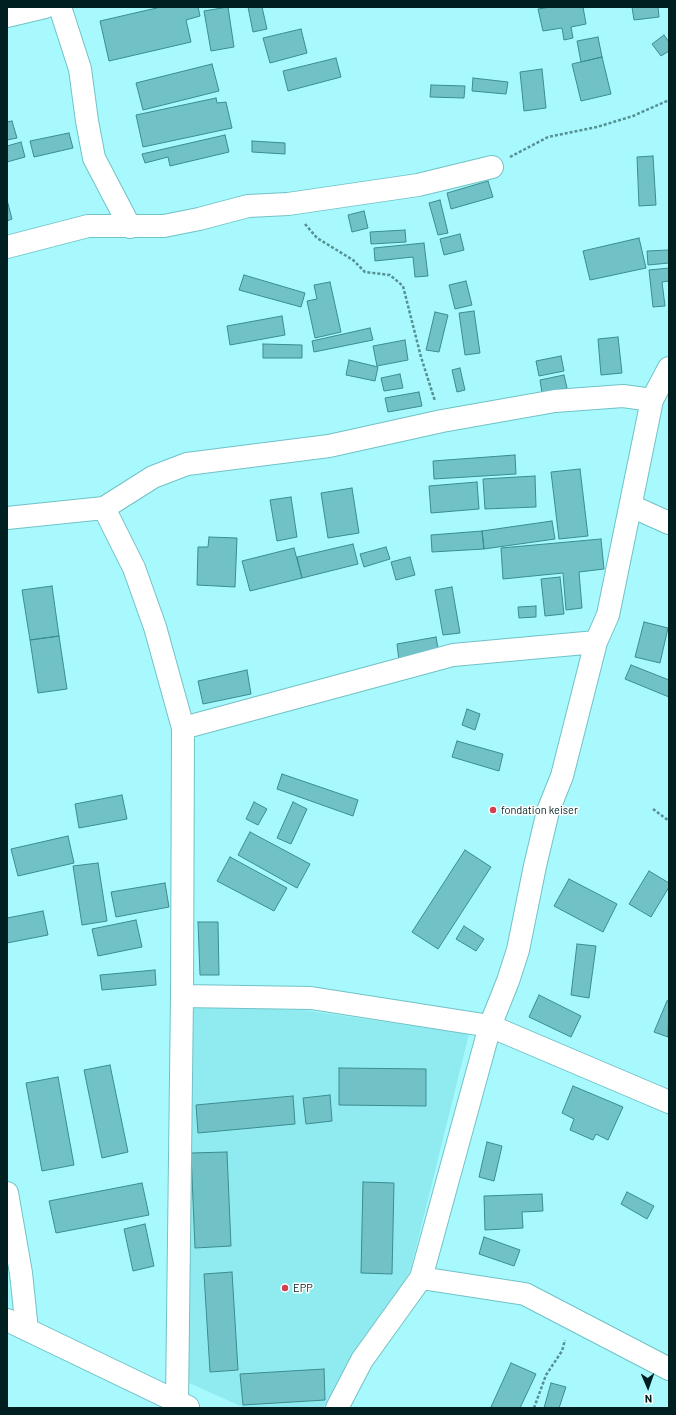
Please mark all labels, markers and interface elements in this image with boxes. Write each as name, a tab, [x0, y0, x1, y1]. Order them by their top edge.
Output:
place label: fondation keiser	[501, 803, 578, 817]
marker: fondation keiser	[488, 805, 498, 815]
place label: EPP	[293, 1281, 313, 1295]
marker: EPP	[280, 1283, 290, 1293]
north arrow	[628, 1367, 668, 1407]
text: N	[645, 1393, 652, 1406]

